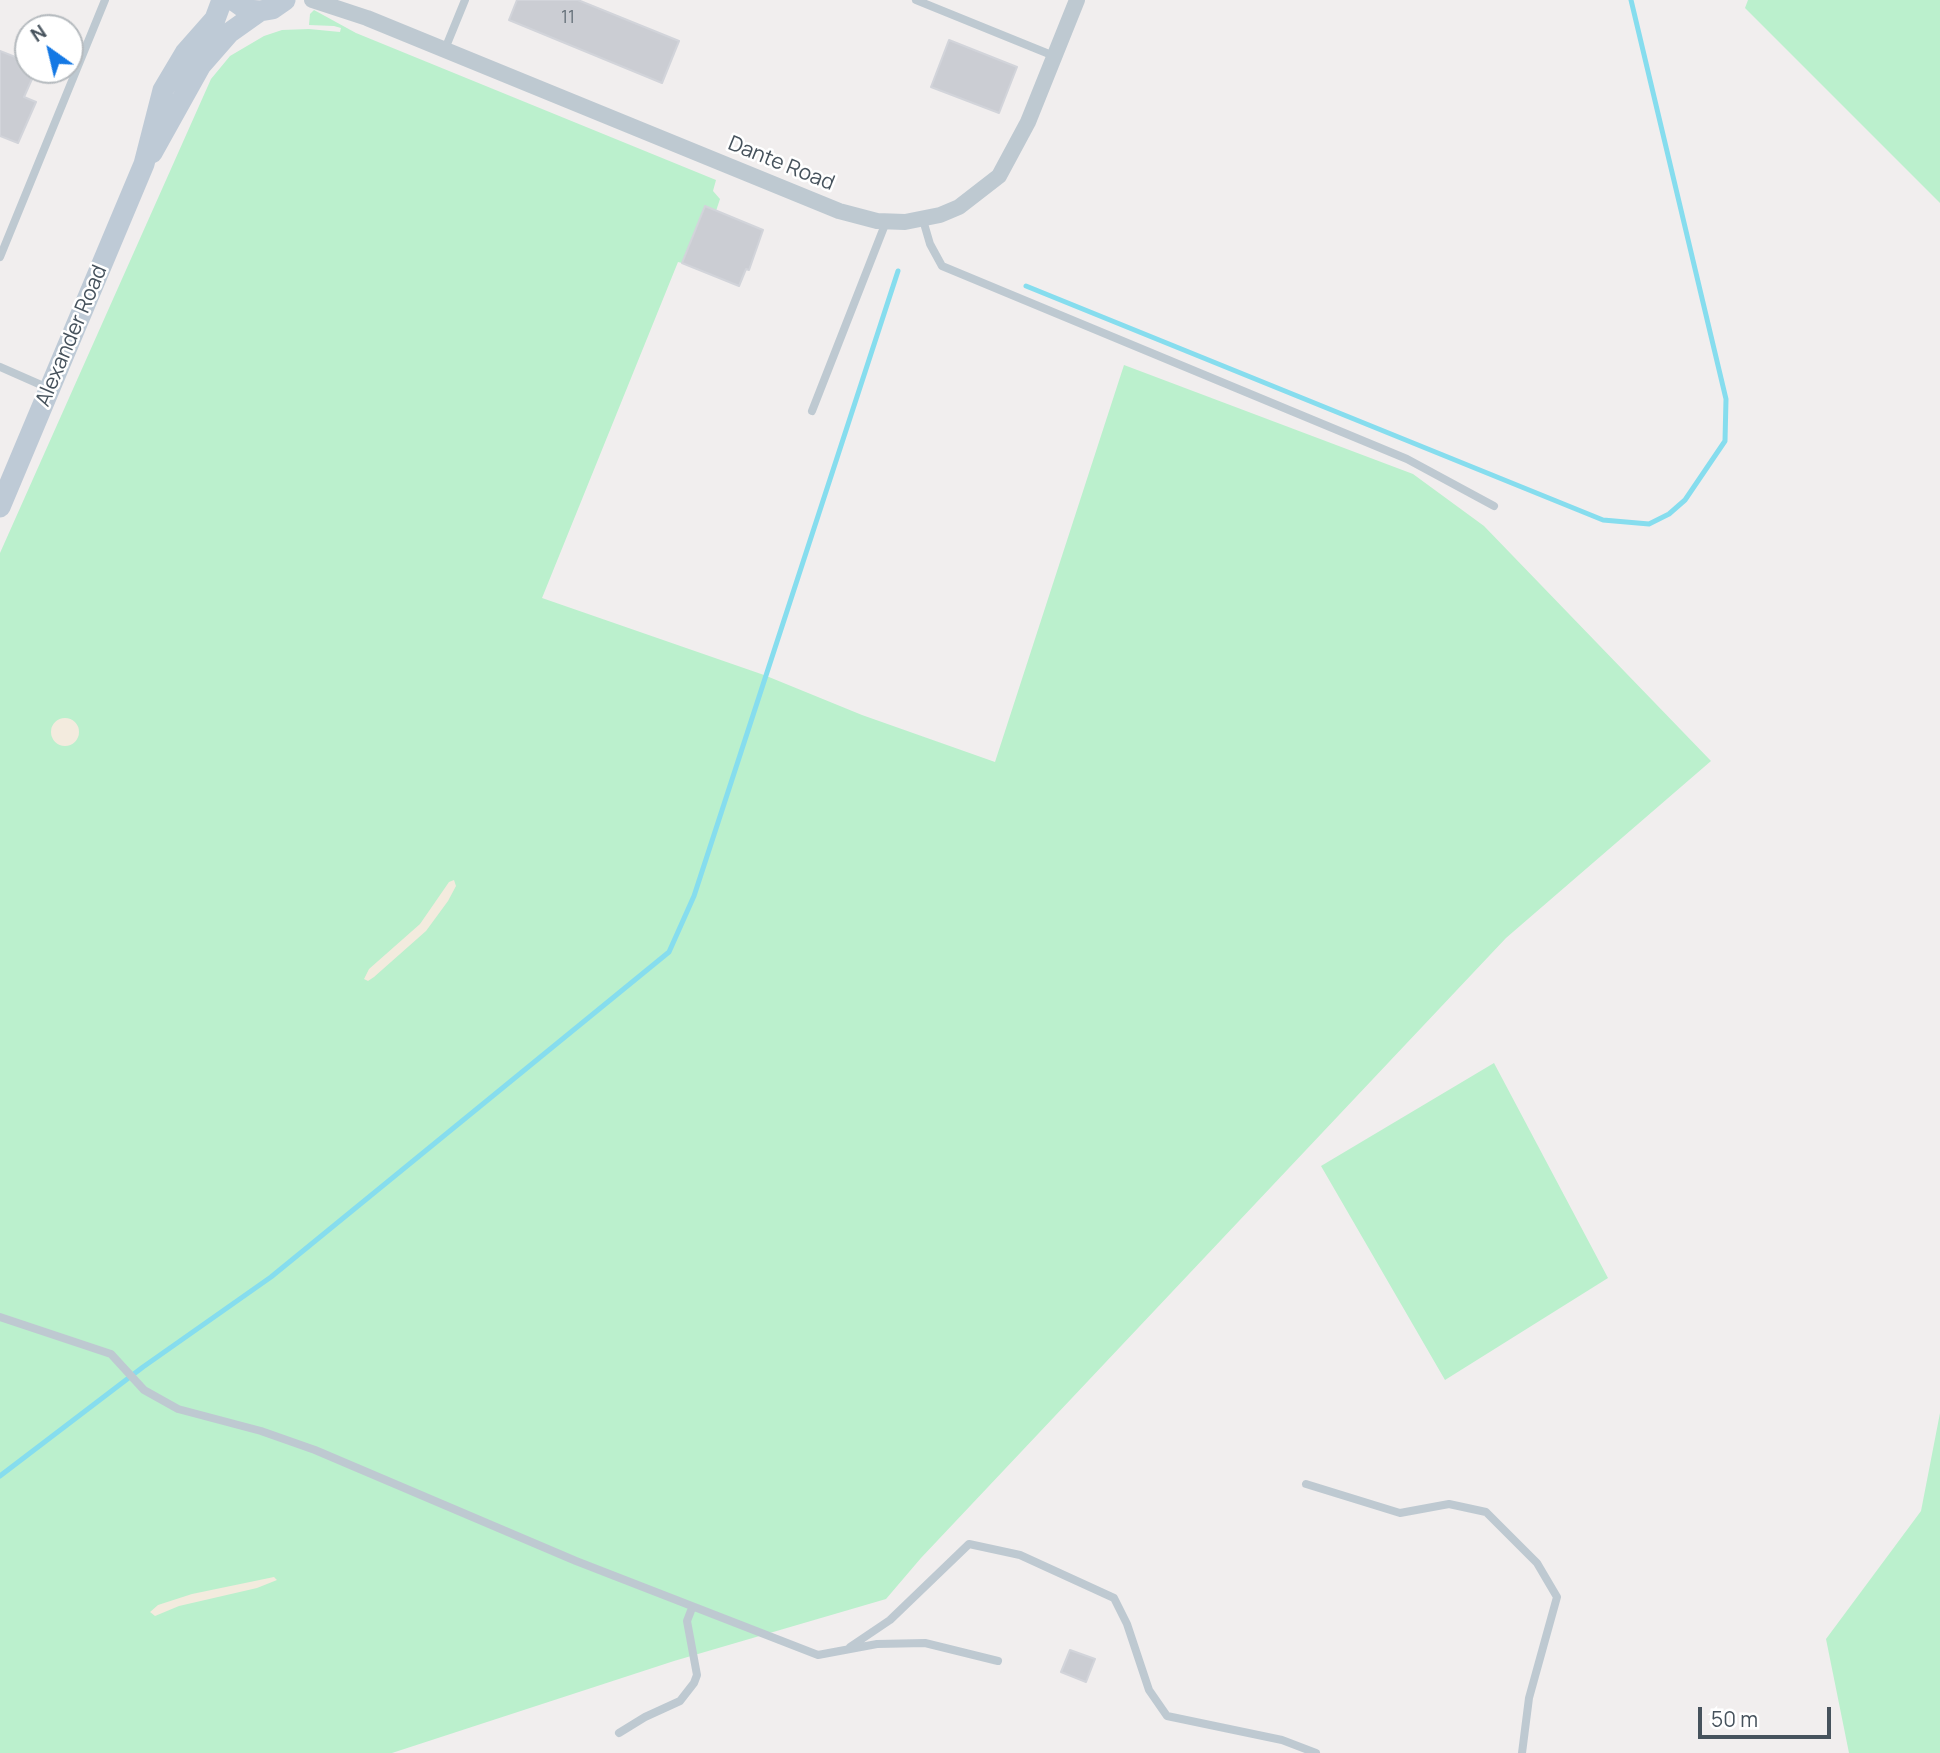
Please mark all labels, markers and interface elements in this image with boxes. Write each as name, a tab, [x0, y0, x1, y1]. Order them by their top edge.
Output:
house number: 11	[561, 7, 575, 29]
north arrow	[14, 14, 84, 84]
text: N	[25, 19, 51, 48]
street label: Dante Road	[724, 131, 838, 197]
street label: Alexander Road	[31, 262, 113, 410]
scale bar	[1702, 1694, 1835, 1738]
text: 50 m	[1711, 1705, 1758, 1733]

